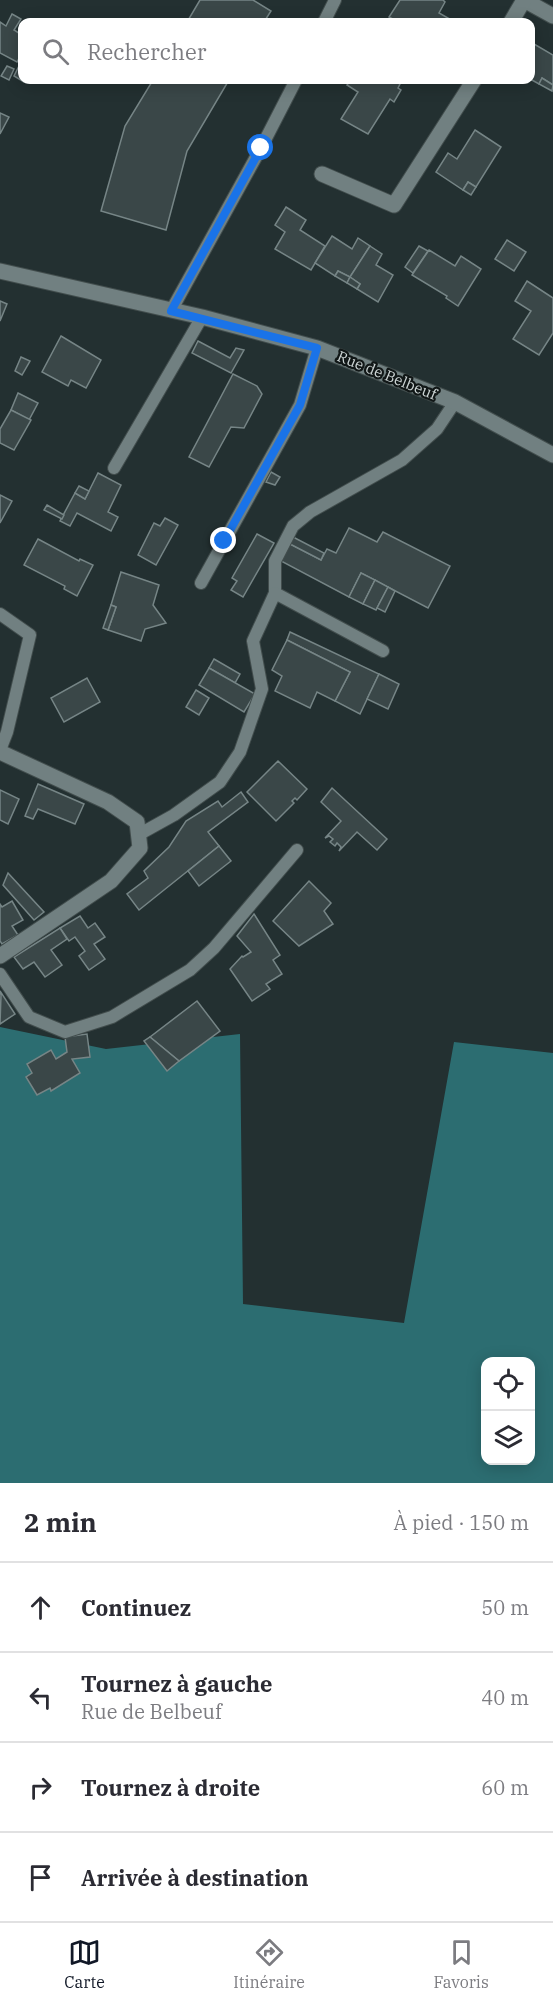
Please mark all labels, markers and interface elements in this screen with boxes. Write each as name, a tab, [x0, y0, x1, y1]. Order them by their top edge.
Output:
search box	[18, 18, 535, 84]
icon: search	[39, 35, 72, 68]
text: Rechercher	[87, 37, 206, 66]
route start	[247, 134, 273, 160]
street label: Rue de Belbeuf	[334, 346, 440, 404]
route end	[210, 527, 236, 553]
map controls	[481, 1357, 535, 1465]
button: locate	[481, 1357, 535, 1411]
button: layers	[481, 1411, 535, 1465]
text: 2 min	[24, 1505, 97, 1539]
text: À pied · 150 m	[394, 1509, 529, 1536]
icon: ahead	[24, 1591, 57, 1624]
text: Continuez	[81, 1593, 191, 1622]
text: 50 m	[481, 1594, 529, 1621]
text: Tournez à gauche	[81, 1669, 272, 1698]
icon: left	[24, 1681, 57, 1714]
text: 40 m	[481, 1684, 529, 1711]
text: Rue de Belbeuf	[81, 1698, 222, 1725]
icon: right	[24, 1771, 57, 1804]
text: Tournez à droite	[81, 1773, 260, 1802]
text: 60 m	[481, 1774, 529, 1801]
icon: arrive	[24, 1861, 57, 1894]
text: Arrivée à destination	[81, 1863, 309, 1892]
tab: Carte	[64, 1936, 105, 1992]
tab: Itinéraire	[233, 1936, 305, 1992]
tab: Favoris	[433, 1936, 489, 1992]

